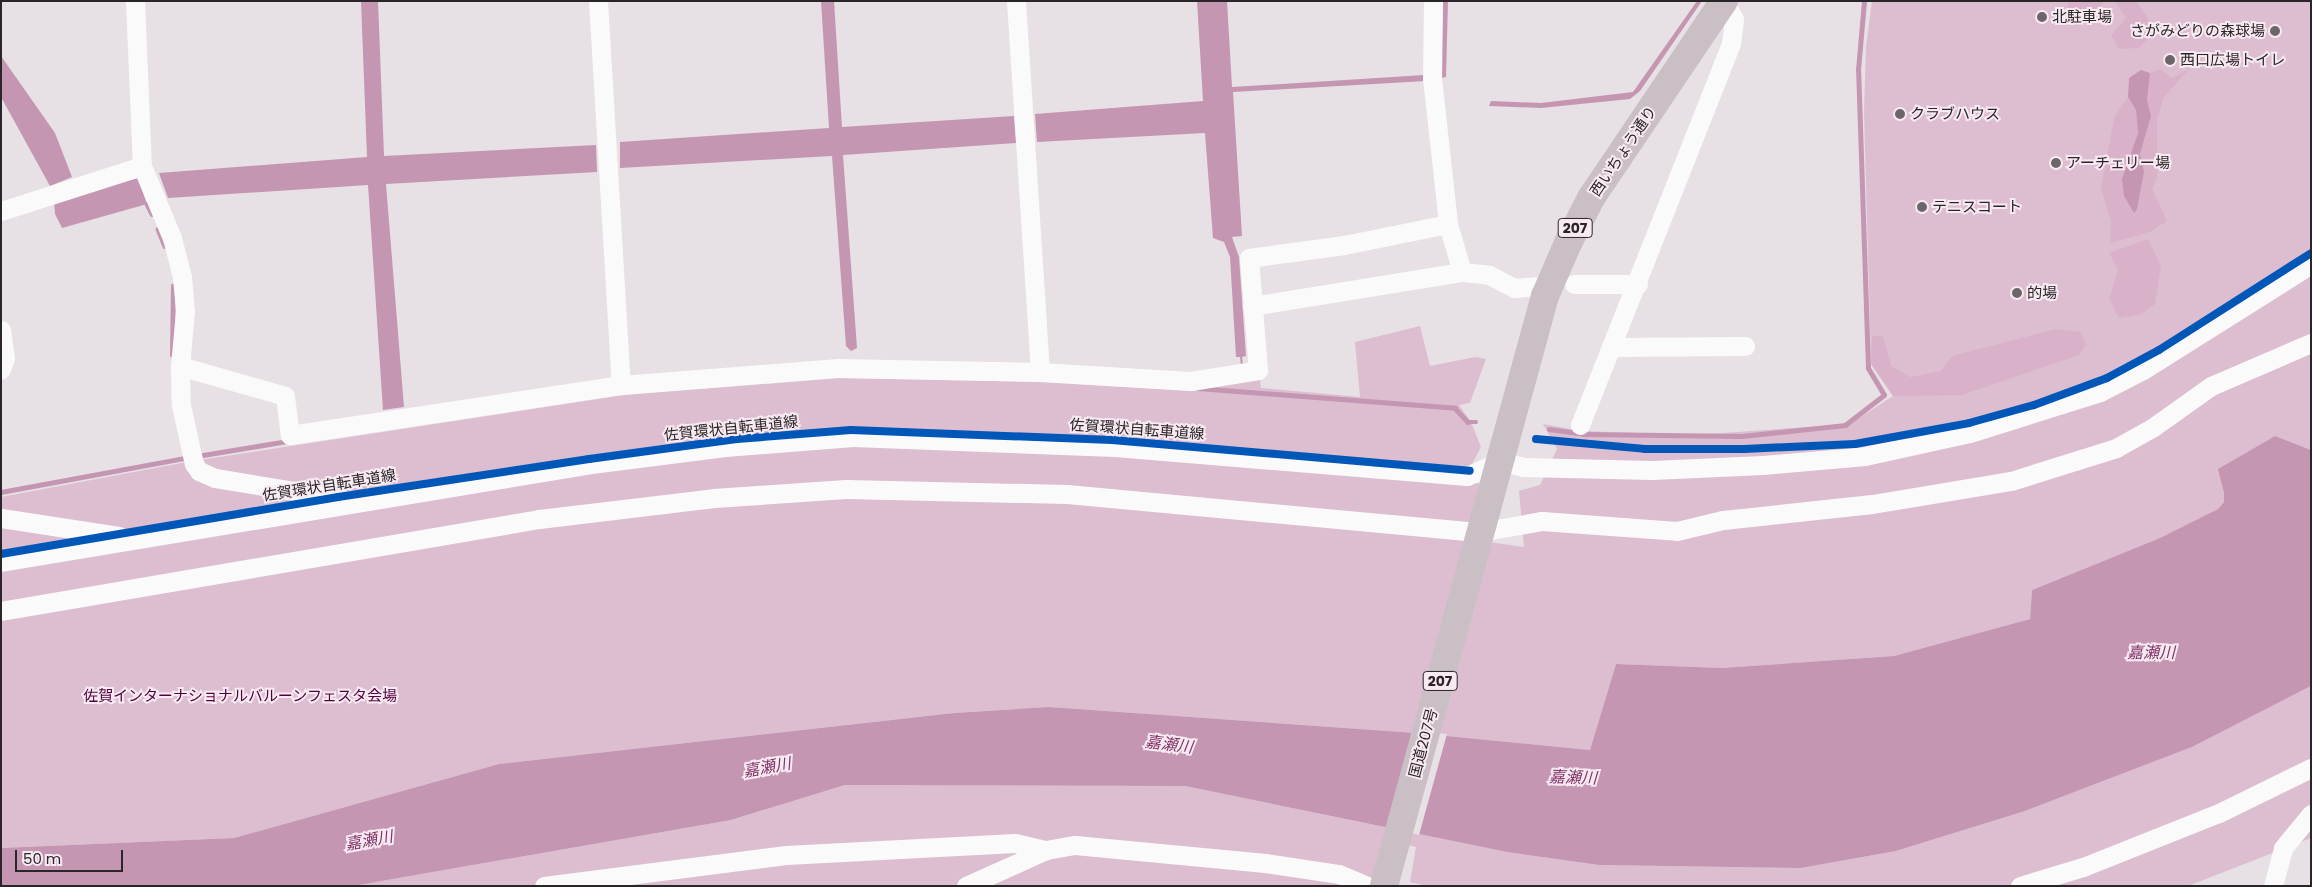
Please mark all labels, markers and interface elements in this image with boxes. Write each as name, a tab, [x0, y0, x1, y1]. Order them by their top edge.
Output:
place label: 北駐車場	[2052, 8, 2112, 26]
marker: 北駐車場	[2036, 11, 2048, 23]
place label: さがみどりの森球場	[2130, 22, 2265, 40]
marker: さがみどりの森球場	[2269, 25, 2281, 37]
place label: 西口広場トイレ	[2180, 51, 2285, 69]
marker: 西口広場トイレ	[2164, 54, 2176, 66]
street label: 西いちょう通り	[1586, 102, 1660, 200]
place label: クラブハウス	[1910, 105, 2000, 123]
marker: クラブハウス	[1894, 108, 1906, 120]
place label: アーチェリー場	[2066, 154, 2170, 172]
marker: アーチェリー場	[2050, 157, 2062, 169]
place label: テニスコート	[1932, 198, 2022, 216]
marker: テニスコート	[1916, 201, 1928, 213]
road number: 207	[1558, 217, 1592, 240]
place label: 的場	[2027, 284, 2057, 302]
marker: 的場	[2011, 287, 2023, 299]
street label: 佐賀環状自転車道線	[663, 412, 799, 444]
street label: 佐賀環状自転車道線	[1069, 415, 1205, 443]
street label: 佐賀環状自転車道線	[261, 466, 397, 504]
water label: 嘉瀬川	[2127, 643, 2175, 663]
road number: 207	[1422, 669, 1458, 692]
park label: 佐賀インターナショナルバルーンフェスタ会場	[83, 687, 397, 705]
street label: 国道207号	[1405, 706, 1441, 780]
water label: 嘉瀬川	[1144, 733, 1194, 757]
water label: 嘉瀬川	[742, 754, 792, 782]
water label: 嘉瀬川	[1549, 768, 1597, 788]
water label: 嘉瀬川	[344, 827, 394, 855]
scale bar	[18, 840, 125, 872]
text: 50 m	[23, 848, 61, 869]

